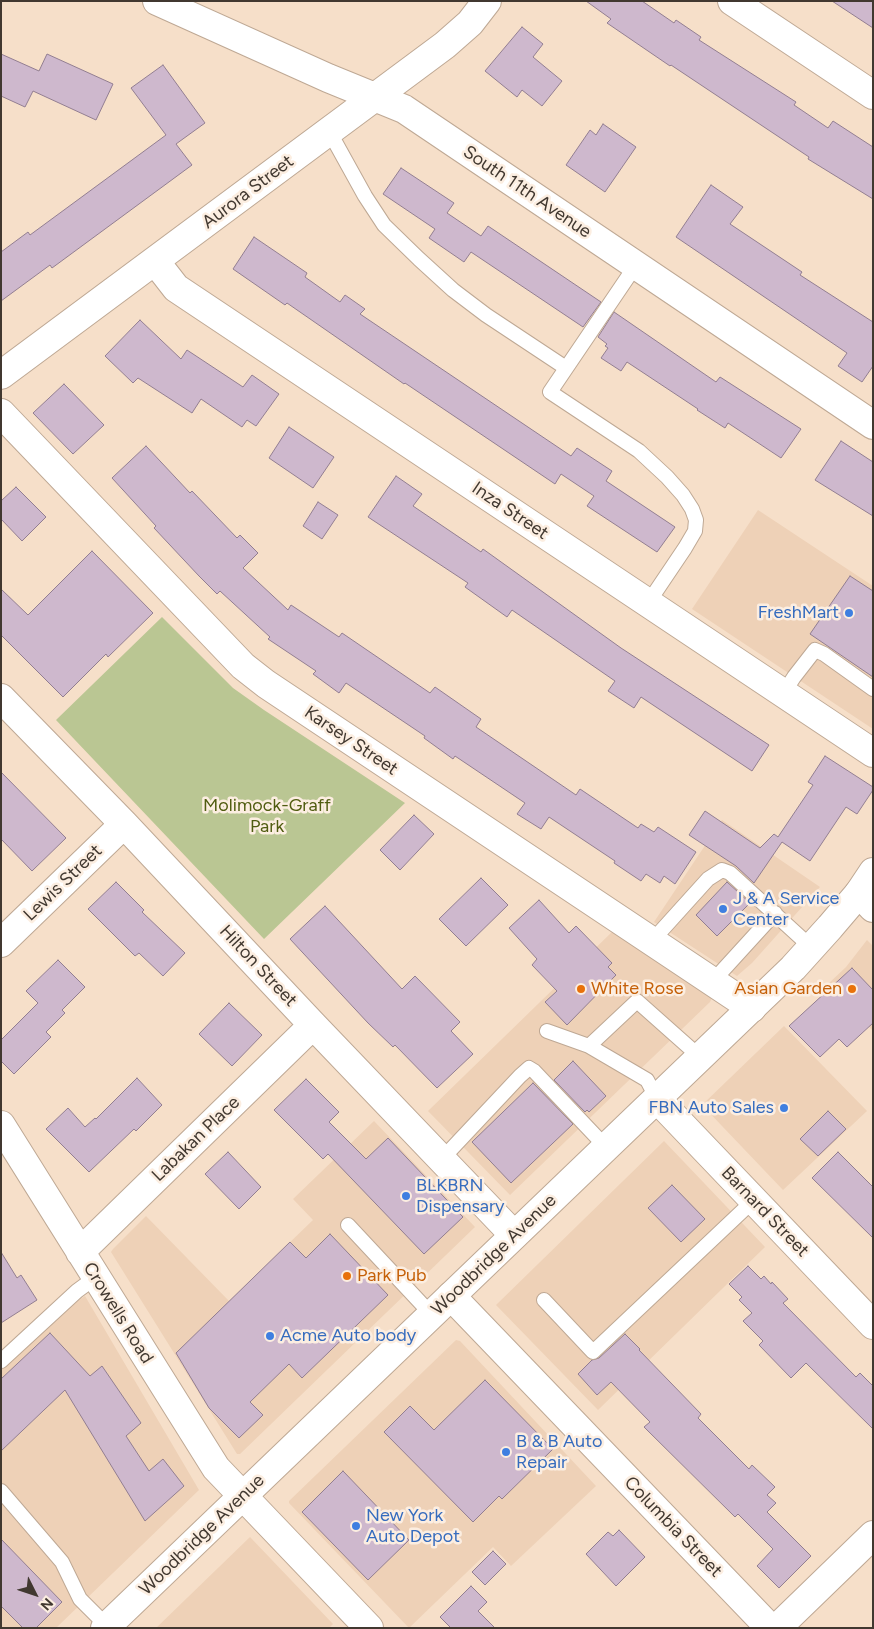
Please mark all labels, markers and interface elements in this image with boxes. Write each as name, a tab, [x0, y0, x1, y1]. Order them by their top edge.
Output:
street label: South 11th Avenue	[459, 141, 595, 243]
street label: Aurora Street	[198, 151, 298, 233]
street label: Inza Street	[468, 478, 552, 544]
place label: FreshMart	[758, 602, 839, 624]
marker: FreshMart	[843, 607, 855, 619]
street label: Karsey Street	[300, 702, 402, 780]
park label: Molimock-Graff Park	[203, 795, 331, 838]
street label: Lewis Street	[19, 840, 107, 926]
place label: J & A Service Center	[733, 888, 839, 931]
marker: J & A Service Center	[717, 903, 729, 915]
street label: Hilton Street	[215, 921, 301, 1011]
place label: White Rose	[591, 978, 683, 1000]
place label: Asian Garden	[734, 978, 842, 1000]
marker: White Rose	[575, 983, 587, 995]
marker: Asian Garden	[846, 983, 858, 995]
street label: Labakan Place	[148, 1092, 244, 1186]
place label: FBN Auto Sales	[649, 1097, 774, 1119]
marker: FBN Auto Sales	[778, 1102, 790, 1114]
street label: Barnard Street	[717, 1162, 813, 1262]
place label: BLKBRN Dispensary	[416, 1175, 505, 1218]
marker: BLKBRN Dispensary	[400, 1190, 412, 1202]
street label: Woodbridge Avenue	[427, 1190, 561, 1320]
street label: Crowells Road	[78, 1258, 158, 1368]
place label: Park Pub	[357, 1265, 427, 1287]
marker: Park Pub	[341, 1270, 353, 1282]
place label: Acme Auto body	[280, 1325, 416, 1347]
marker: Acme Auto body	[264, 1330, 276, 1342]
place label: B & B Auto Repair	[516, 1431, 602, 1474]
marker: B & B Auto Repair	[500, 1446, 512, 1458]
street label: Woodbridge Avenue	[135, 1470, 269, 1600]
street label: Columbia Street	[620, 1472, 726, 1582]
place label: New York Auto Depot	[366, 1505, 460, 1548]
marker: New York Auto Depot	[350, 1520, 362, 1532]
north arrow	[10, 1569, 60, 1619]
text: N	[37, 1595, 57, 1614]

